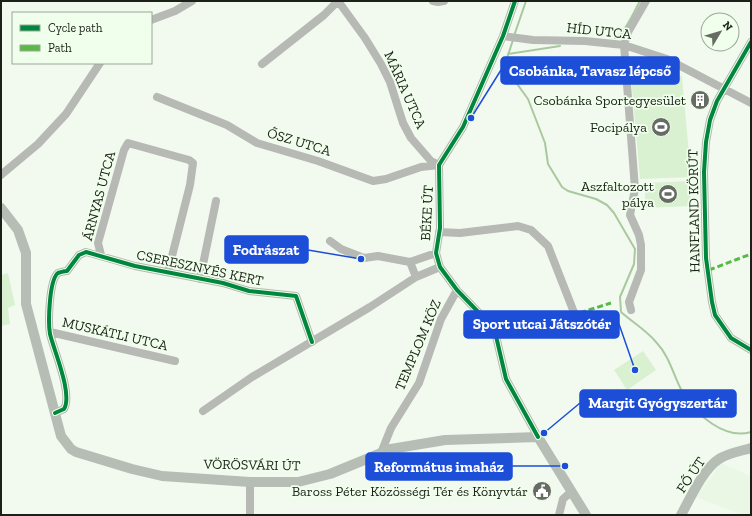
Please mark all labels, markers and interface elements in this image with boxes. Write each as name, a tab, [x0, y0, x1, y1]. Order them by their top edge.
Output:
legend	[12, 12, 152, 64]
north arrow	[700, 12, 740, 52]
street label: HÍD UTCA	[566, 19, 633, 43]
text: N	[720, 19, 736, 34]
text: Cycle path	[48, 21, 103, 35]
text: Path	[48, 41, 72, 55]
street label: MÁRIA UTCA	[380, 49, 430, 132]
callout: Csobánka, Tavasz lépcső	[501, 57, 679, 84]
text: Csobánka, Tavasz lépcső	[509, 62, 671, 80]
building icon: Csobánka Sportegyesület	[689, 89, 711, 111]
place label: Csobánka Sportegyesület	[533, 92, 687, 109]
sports icon: Focipálya	[650, 116, 672, 138]
place label: Focipálya	[590, 119, 647, 136]
street label: ŐSZ UTCA	[265, 124, 334, 160]
street label: ÁRNYAS UTCA	[79, 148, 119, 243]
street label: HANFLAND KÖRÚT	[684, 149, 704, 273]
place label: Aszfaltozott pálya	[581, 178, 655, 211]
sports icon: Aszfaltozott pálya	[657, 183, 679, 205]
street label: BÉKE ÚT	[417, 184, 437, 241]
callout: Fodrászat	[225, 236, 308, 263]
text: Fodrászat	[233, 241, 300, 259]
street label: CSERESZNYÉS KERT	[135, 246, 265, 290]
street label: TEMPLOM KÖZ	[391, 297, 445, 393]
callout: Sport utcai Játszótér	[464, 311, 619, 338]
street label: MUSKÁTLI UTCA	[61, 314, 170, 355]
text: Sport utcai Játszótér	[473, 315, 612, 333]
callout: Margit Gyógyszertár	[580, 390, 736, 417]
text: Margit Gyógyszertár	[588, 394, 728, 412]
callout: Református imaház	[366, 453, 512, 480]
street label: FŐ ÚT	[673, 453, 709, 496]
street label: VÖRÖSVÁRI ÚT	[202, 456, 301, 474]
text: Református imaház	[374, 458, 504, 476]
public building icon: Baross Péter Közösségi Tér és Könyvtár	[531, 480, 553, 502]
place label: Baross Péter Közösségi Tér és Könyvtár	[292, 483, 528, 500]

